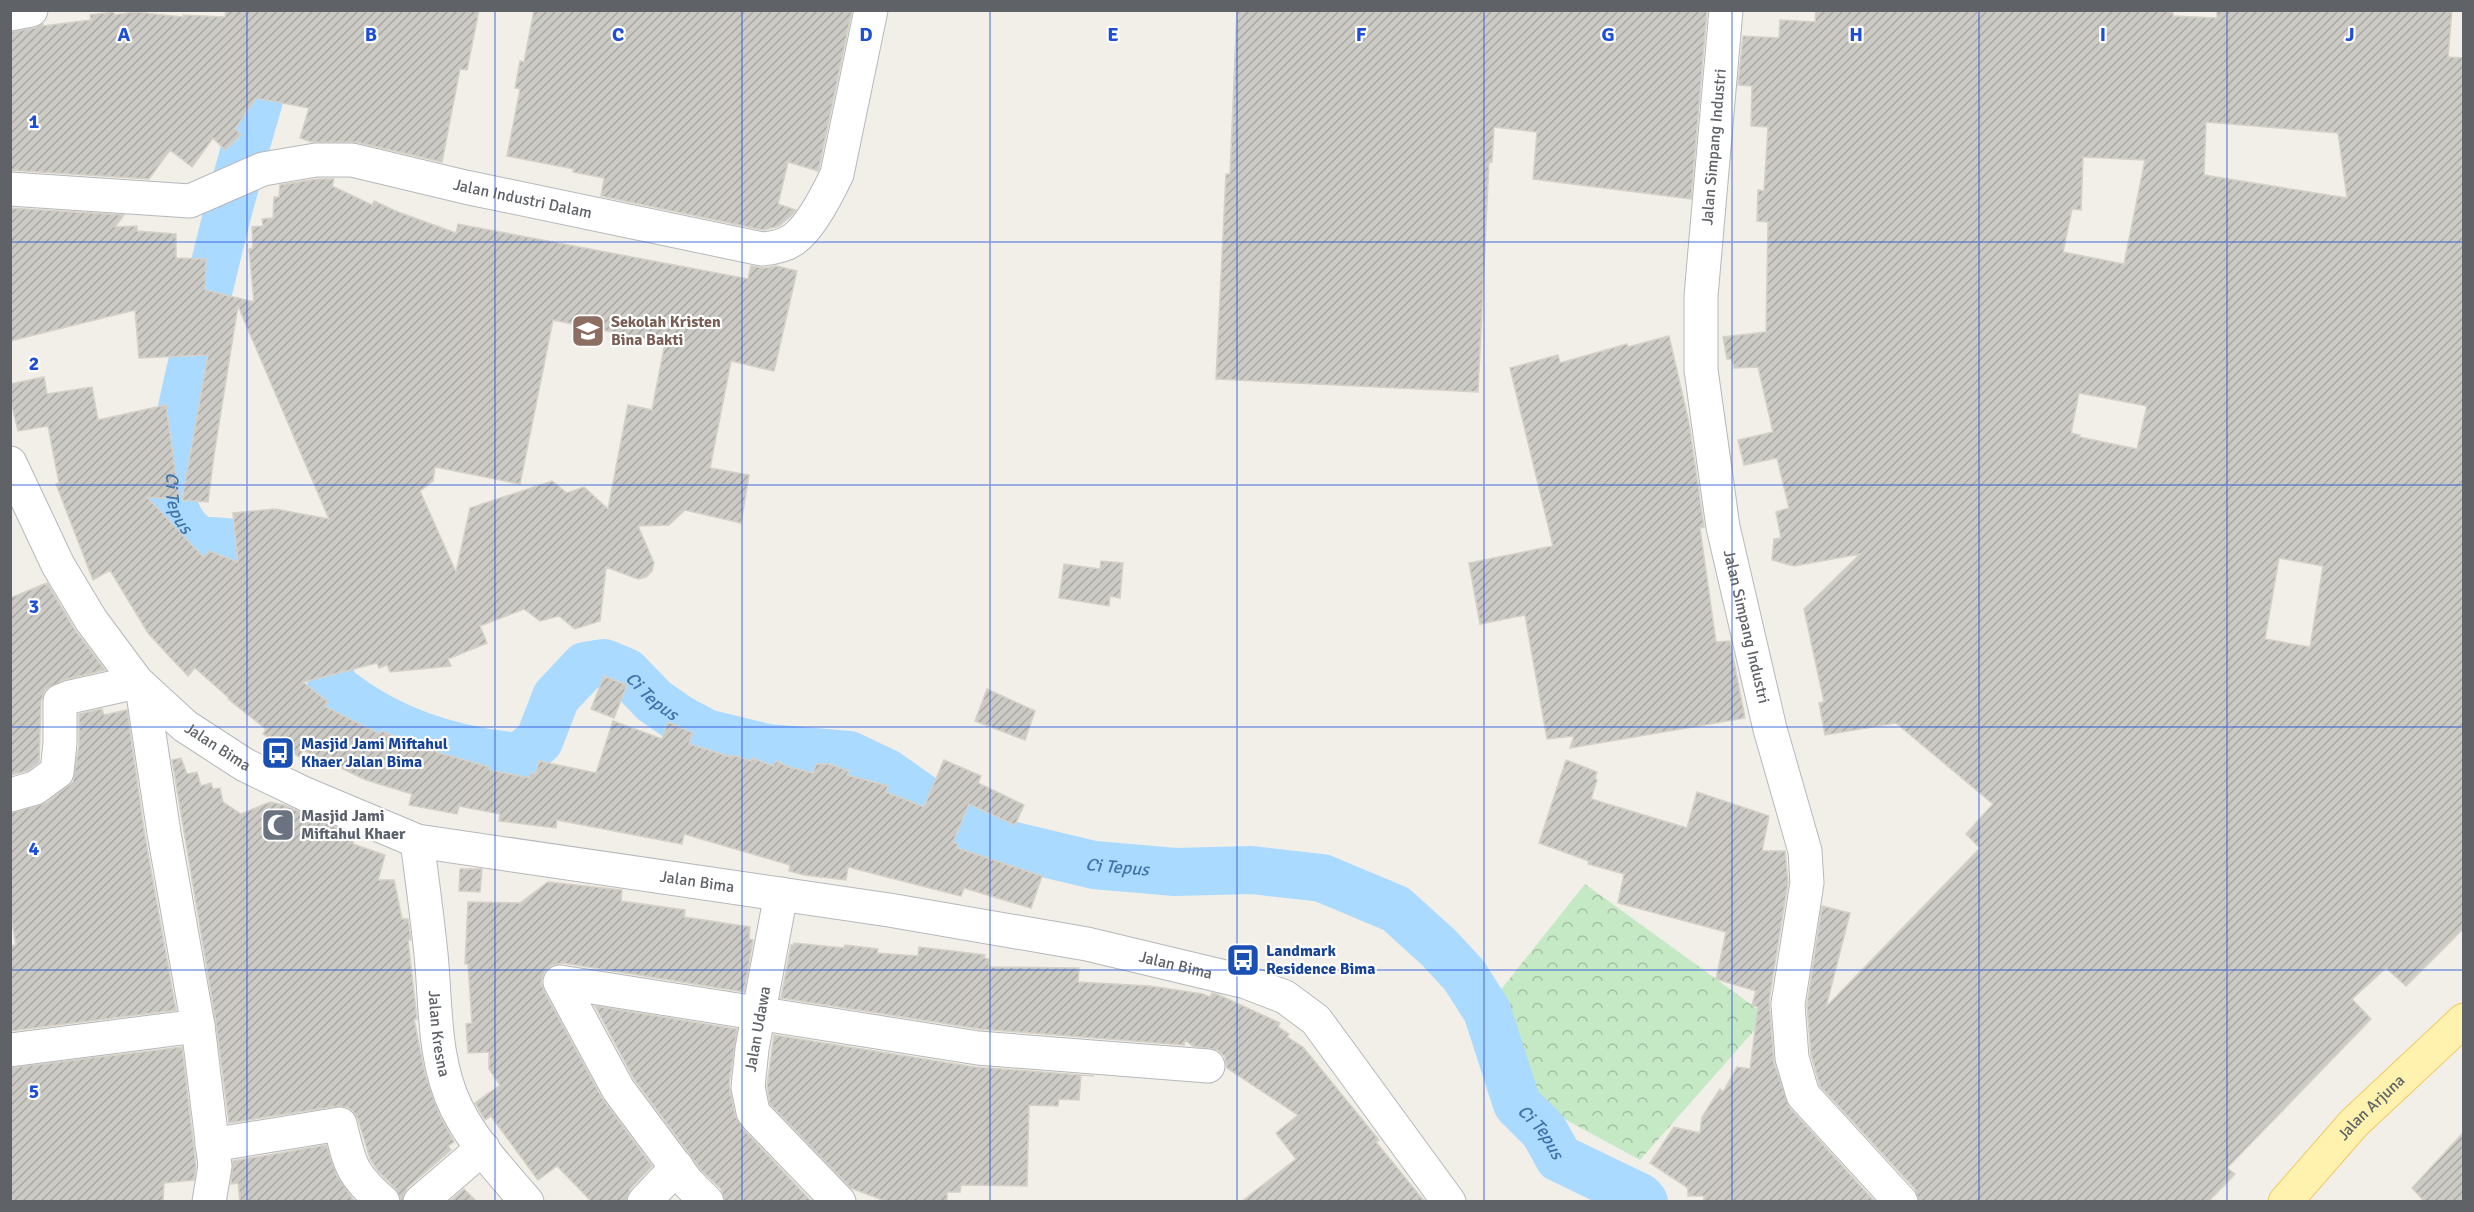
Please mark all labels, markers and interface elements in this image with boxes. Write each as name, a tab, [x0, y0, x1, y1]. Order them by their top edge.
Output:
text: A	[118, 22, 131, 47]
text: B	[365, 22, 377, 47]
text: C	[612, 22, 624, 47]
text: D	[859, 22, 873, 47]
text: E	[1107, 22, 1119, 47]
text: F	[1356, 22, 1367, 47]
text: G	[1601, 22, 1615, 47]
text: H	[1849, 22, 1863, 47]
text: I	[2100, 22, 2106, 47]
text: J	[2345, 22, 2355, 47]
street label: Jalan Simpang Industri	[1697, 68, 1731, 226]
text: 1	[29, 109, 40, 134]
street label: Jalan Industri Dalam	[451, 175, 594, 223]
place label: Sekolah Kristen Bina Bakti	[611, 312, 721, 350]
school or university icon: Sekolah Kristen Bina Bakti	[570, 313, 606, 349]
text: 2	[29, 351, 39, 376]
water label: Ci Tepus	[161, 472, 198, 540]
street label: Jalan Simpang Industri	[1719, 548, 1774, 706]
text: 3	[29, 594, 39, 619]
water label: Ci Tepus	[621, 667, 684, 727]
street label: Jalan Bima	[181, 718, 254, 776]
place label: Masjid Jami Miftahul Khaer Jalan Bima	[301, 734, 448, 772]
bus stop icon: Masjid Jami Miftahul Khaer Jalan Bima	[260, 735, 296, 771]
place label: Masjid Jami Miftahul Khaer	[301, 806, 406, 844]
mosque icon: Masjid Jami Miftahul Khaer	[260, 807, 296, 843]
text: 4	[29, 836, 40, 861]
water label: Ci Tepus	[1083, 852, 1152, 881]
street label: Jalan Bima	[659, 867, 736, 897]
place label: Landmark Residence Bima	[1266, 941, 1375, 979]
bus stop icon: Landmark Residence Bima	[1225, 942, 1261, 978]
street label: Jalan Bima	[1137, 947, 1215, 984]
street label: Jalan Udawa	[741, 985, 775, 1073]
street label: Jalan Kresna	[424, 990, 454, 1079]
street label: Jalan Arjuna	[2333, 1070, 2409, 1145]
text: 5	[29, 1079, 39, 1104]
water label: Ci Tepus	[1513, 1100, 1570, 1165]

